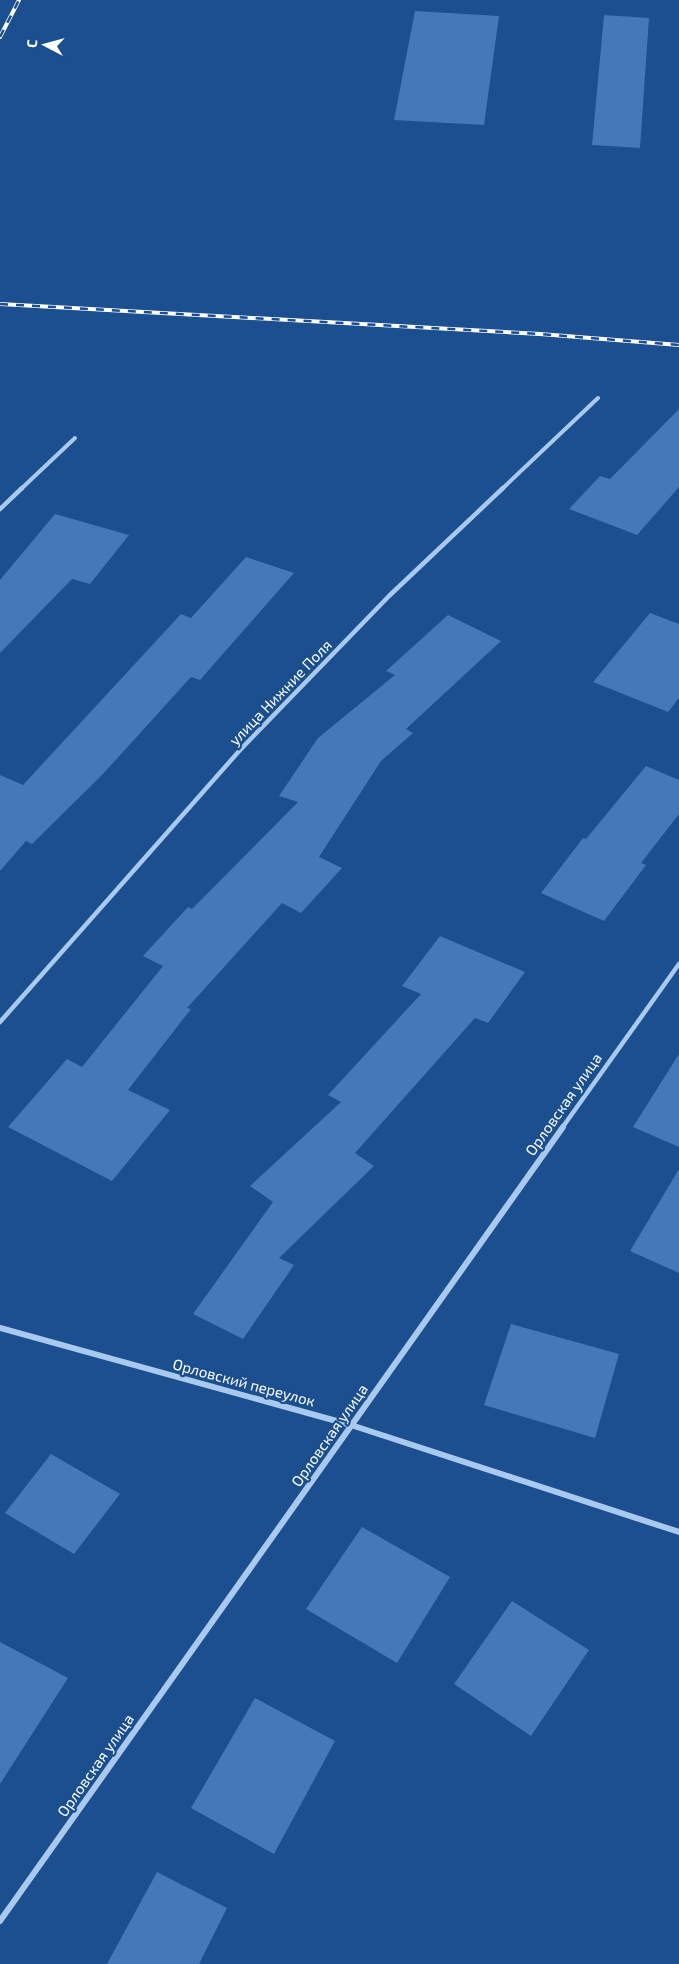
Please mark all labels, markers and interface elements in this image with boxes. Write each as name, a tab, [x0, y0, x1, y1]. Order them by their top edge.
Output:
north arrow	[20, 20, 70, 70]
text: С	[23, 39, 40, 49]
street label: улица Нижние Поля	[225, 635, 336, 749]
street label: Орловская улица	[521, 1049, 606, 1159]
street label: Орловский переулок	[171, 1354, 317, 1411]
street label: Орловская улица	[287, 1380, 372, 1490]
street label: Орловская улица	[53, 1710, 138, 1820]

